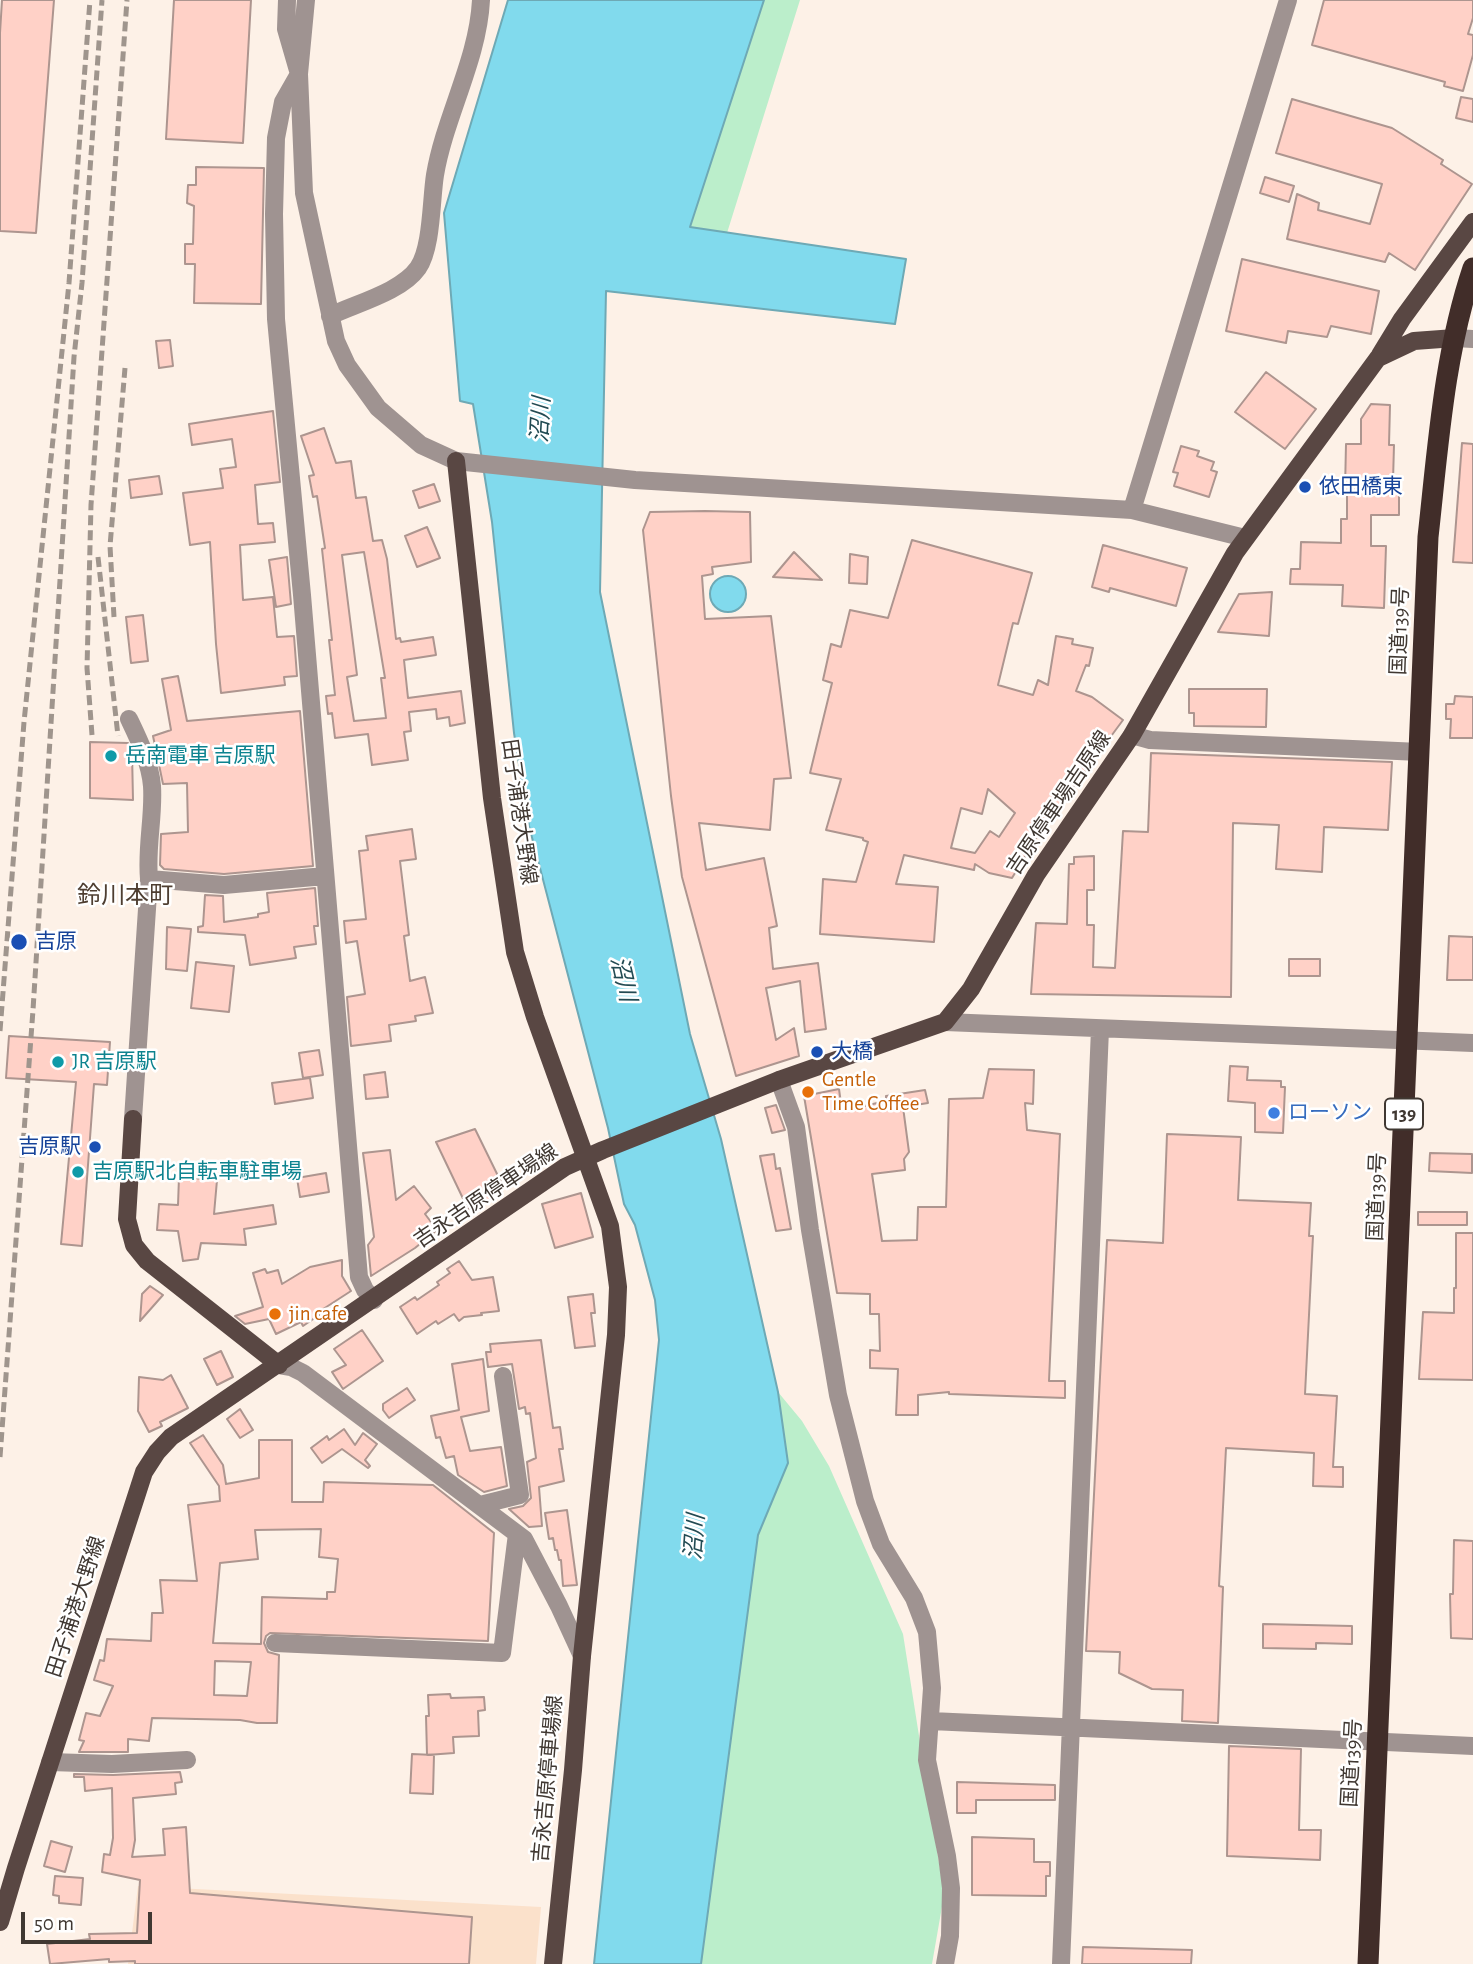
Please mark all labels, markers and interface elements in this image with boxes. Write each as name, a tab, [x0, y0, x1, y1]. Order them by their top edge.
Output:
water label: 沼川	[526, 396, 556, 444]
place label: 依田橋東	[1319, 474, 1403, 500]
marker: 依田橋東	[1297, 479, 1313, 495]
street label: 国道139号	[1386, 586, 1414, 676]
street label: 吉原停車場吉原線	[1002, 726, 1116, 880]
street label: 田子浦港大野線	[496, 737, 542, 887]
place label: 岳南電車 吉原駅	[125, 743, 275, 769]
marker: 岳南電車 吉原駅	[103, 748, 119, 764]
district label: 鈴川本町	[77, 882, 173, 910]
place label: 吉原	[35, 929, 77, 955]
marker: 吉原	[9, 932, 29, 952]
water label: 沼川	[604, 953, 642, 1005]
place label: 大橋	[831, 1039, 873, 1065]
marker: 大橋	[809, 1044, 825, 1060]
place label: JR 吉原駅	[72, 1049, 157, 1075]
marker: JR 吉原駅	[50, 1054, 66, 1070]
place label: Gentle Time Coffee	[822, 1067, 919, 1117]
marker: Gentle Time Coffee	[800, 1084, 816, 1100]
road number: 139	[1385, 1098, 1423, 1130]
place label: ローソン	[1288, 1100, 1372, 1126]
marker: ローソン	[1266, 1105, 1282, 1121]
place label: 吉原駅	[18, 1134, 81, 1160]
marker: 吉原駅	[87, 1139, 103, 1155]
street label: 吉永吉原停車場線	[409, 1139, 563, 1253]
street label: 国道139号	[1363, 1152, 1391, 1242]
place label: 吉原駅北自転車駐車場	[92, 1159, 302, 1185]
marker: 吉原駅北自転車駐車場	[70, 1164, 86, 1180]
place label: jin cafe	[289, 1301, 347, 1327]
marker: jin cafe	[267, 1306, 283, 1322]
water label: 沼川	[680, 1513, 710, 1561]
street label: 田子浦港大野線	[41, 1533, 111, 1681]
street label: 吉永吉原停車場線	[528, 1694, 568, 1864]
street label: 国道139号	[1337, 1718, 1367, 1808]
scale bar	[24, 1898, 156, 1942]
text: 50 m	[34, 1913, 74, 1934]

